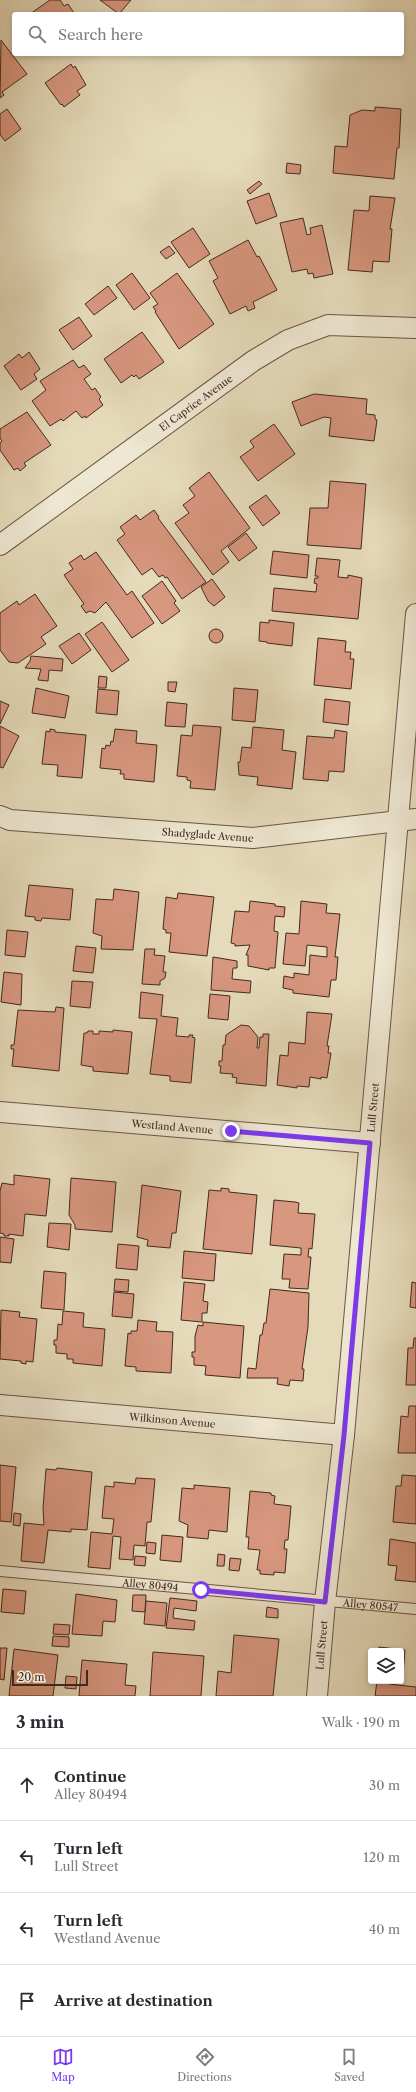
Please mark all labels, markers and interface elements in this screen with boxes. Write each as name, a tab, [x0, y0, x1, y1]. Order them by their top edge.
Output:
search box	[12, 12, 404, 56]
icon: search	[26, 23, 48, 45]
text: Search here	[58, 25, 143, 44]
street label: El Caprice Avenue	[156, 371, 235, 434]
street label: Shadyglade Avenue	[161, 825, 254, 845]
street label: Lull Street	[364, 1082, 381, 1133]
street label: Westland Avenue	[130, 1116, 214, 1136]
route end	[222, 1122, 240, 1140]
street label: Wilkinson Avenue	[128, 1410, 216, 1430]
street label: Alley 80494	[121, 1576, 179, 1594]
route start	[192, 1581, 210, 1599]
street label: Alley 80547	[341, 1596, 399, 1614]
street label: Lull Street	[313, 1619, 330, 1671]
map controls	[368, 1648, 404, 1684]
button: layers	[368, 1648, 404, 1684]
scale bar	[12, 1668, 88, 1687]
text: 20 m	[18, 1670, 44, 1684]
text: 3 min	[16, 1712, 65, 1732]
text: Walk · 190 m	[321, 1714, 400, 1730]
text: Continue	[54, 1767, 126, 1786]
icon: ahead	[16, 1774, 38, 1796]
text: 30 m	[369, 1777, 400, 1793]
text: Alley 80494	[54, 1786, 127, 1802]
text: Turn left	[54, 1839, 123, 1858]
icon: left	[16, 1846, 38, 1868]
text: 120 m	[363, 1849, 400, 1865]
text: Lull Street	[54, 1858, 119, 1874]
text: Turn left	[54, 1911, 123, 1930]
icon: left	[16, 1918, 38, 1940]
text: 40 m	[369, 1921, 400, 1937]
text: Westland Avenue	[54, 1930, 161, 1946]
icon: arrive	[16, 1990, 38, 2012]
text: Arrive at destination	[54, 1991, 213, 2010]
tab: Map	[51, 2046, 75, 2084]
tab: Directions	[177, 2046, 232, 2084]
tab: Saved	[334, 2046, 365, 2084]

